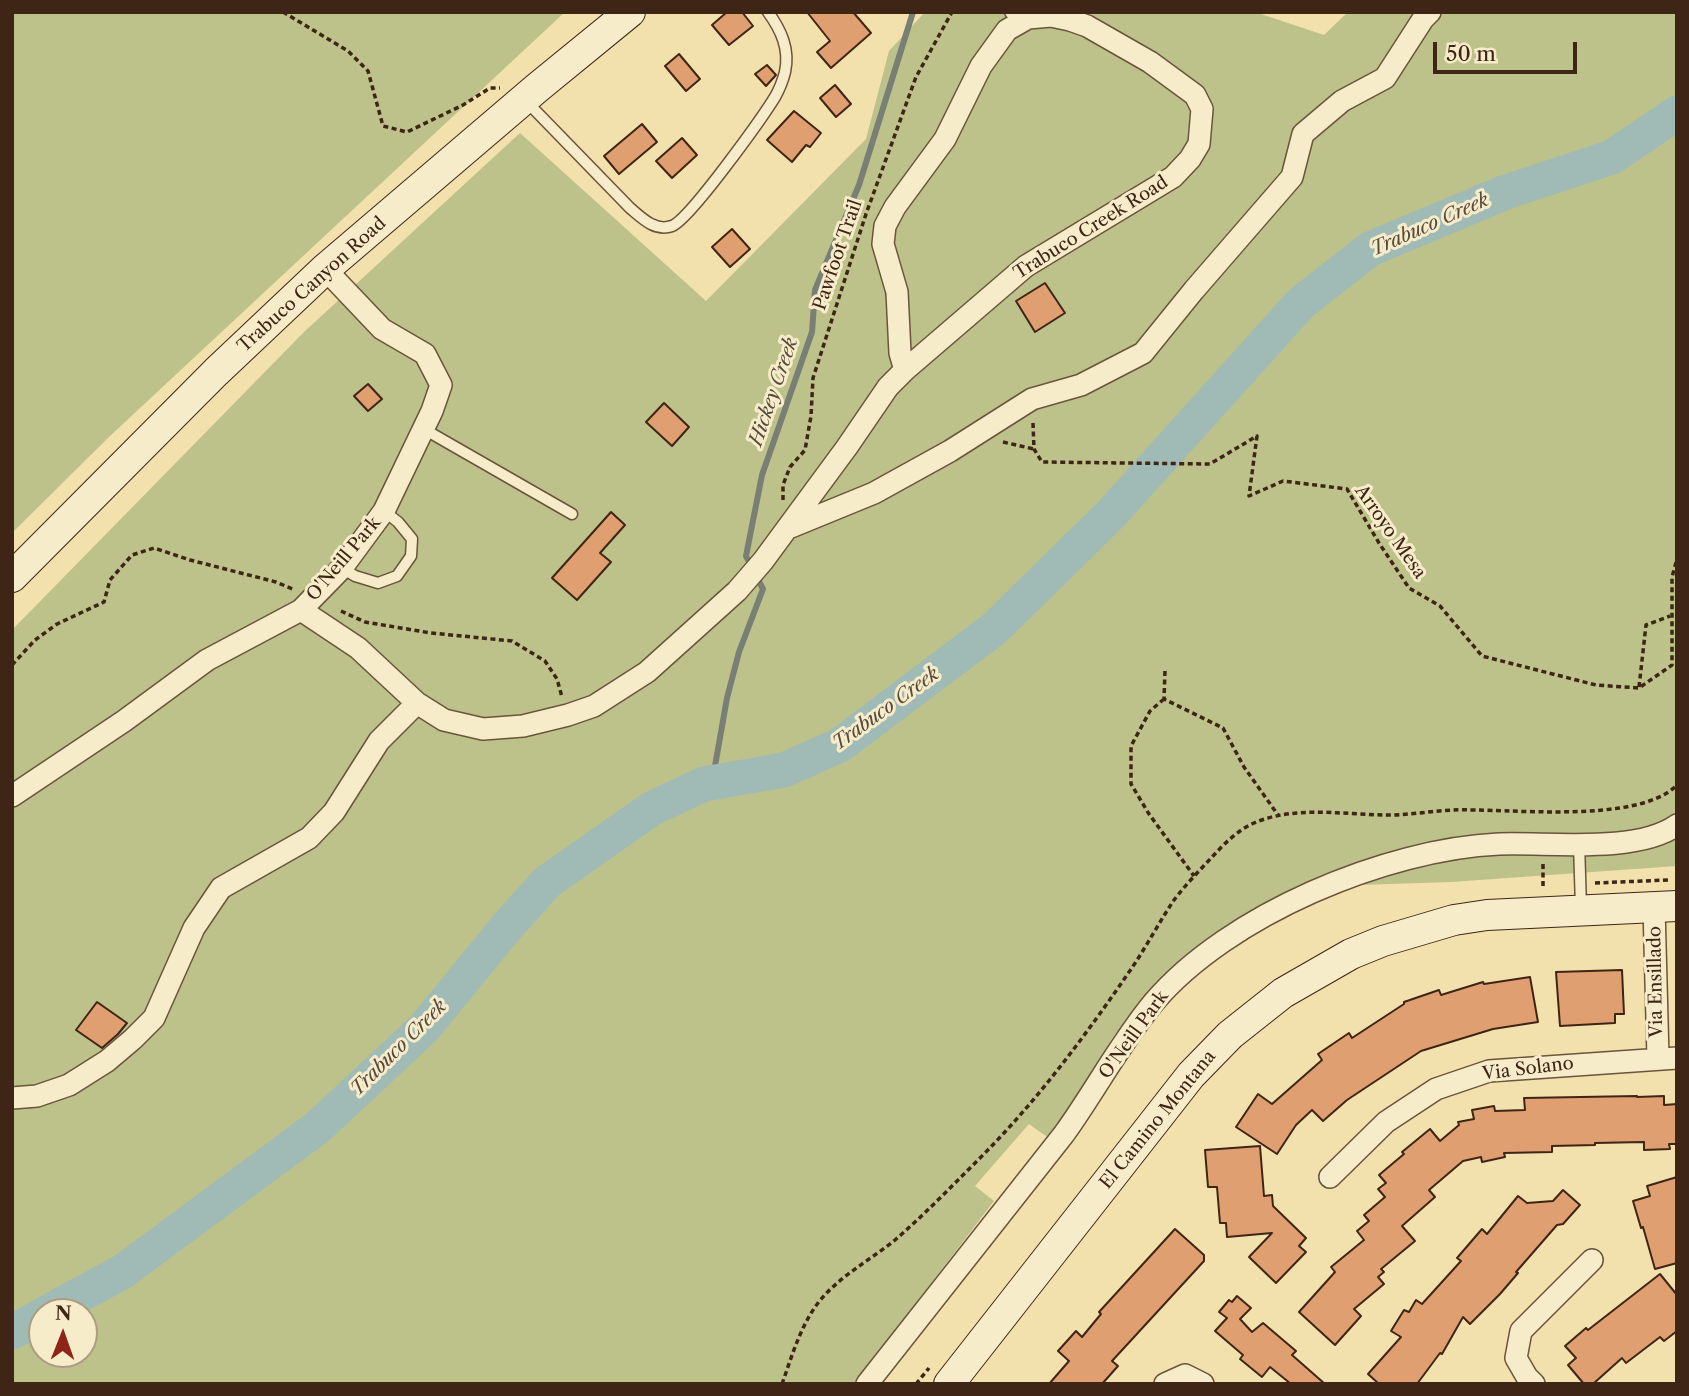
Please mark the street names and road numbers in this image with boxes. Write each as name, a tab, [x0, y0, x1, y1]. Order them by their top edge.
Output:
street label: Trabuco Creek Road	[1010, 172, 1172, 284]
street label: Pawfoot Trail	[809, 197, 867, 313]
street label: Trabuco Canyon Road	[233, 213, 391, 357]
street label: Arroyo Mesa	[1350, 481, 1430, 583]
street label: O'Neill Park	[302, 512, 386, 606]
street label: Via Ensillado	[1644, 926, 1668, 1038]
street label: O'Neill Park	[1095, 987, 1173, 1083]
street label: El Camino Montana	[1096, 1046, 1220, 1194]
street label: Via Solano	[1481, 1053, 1575, 1085]

